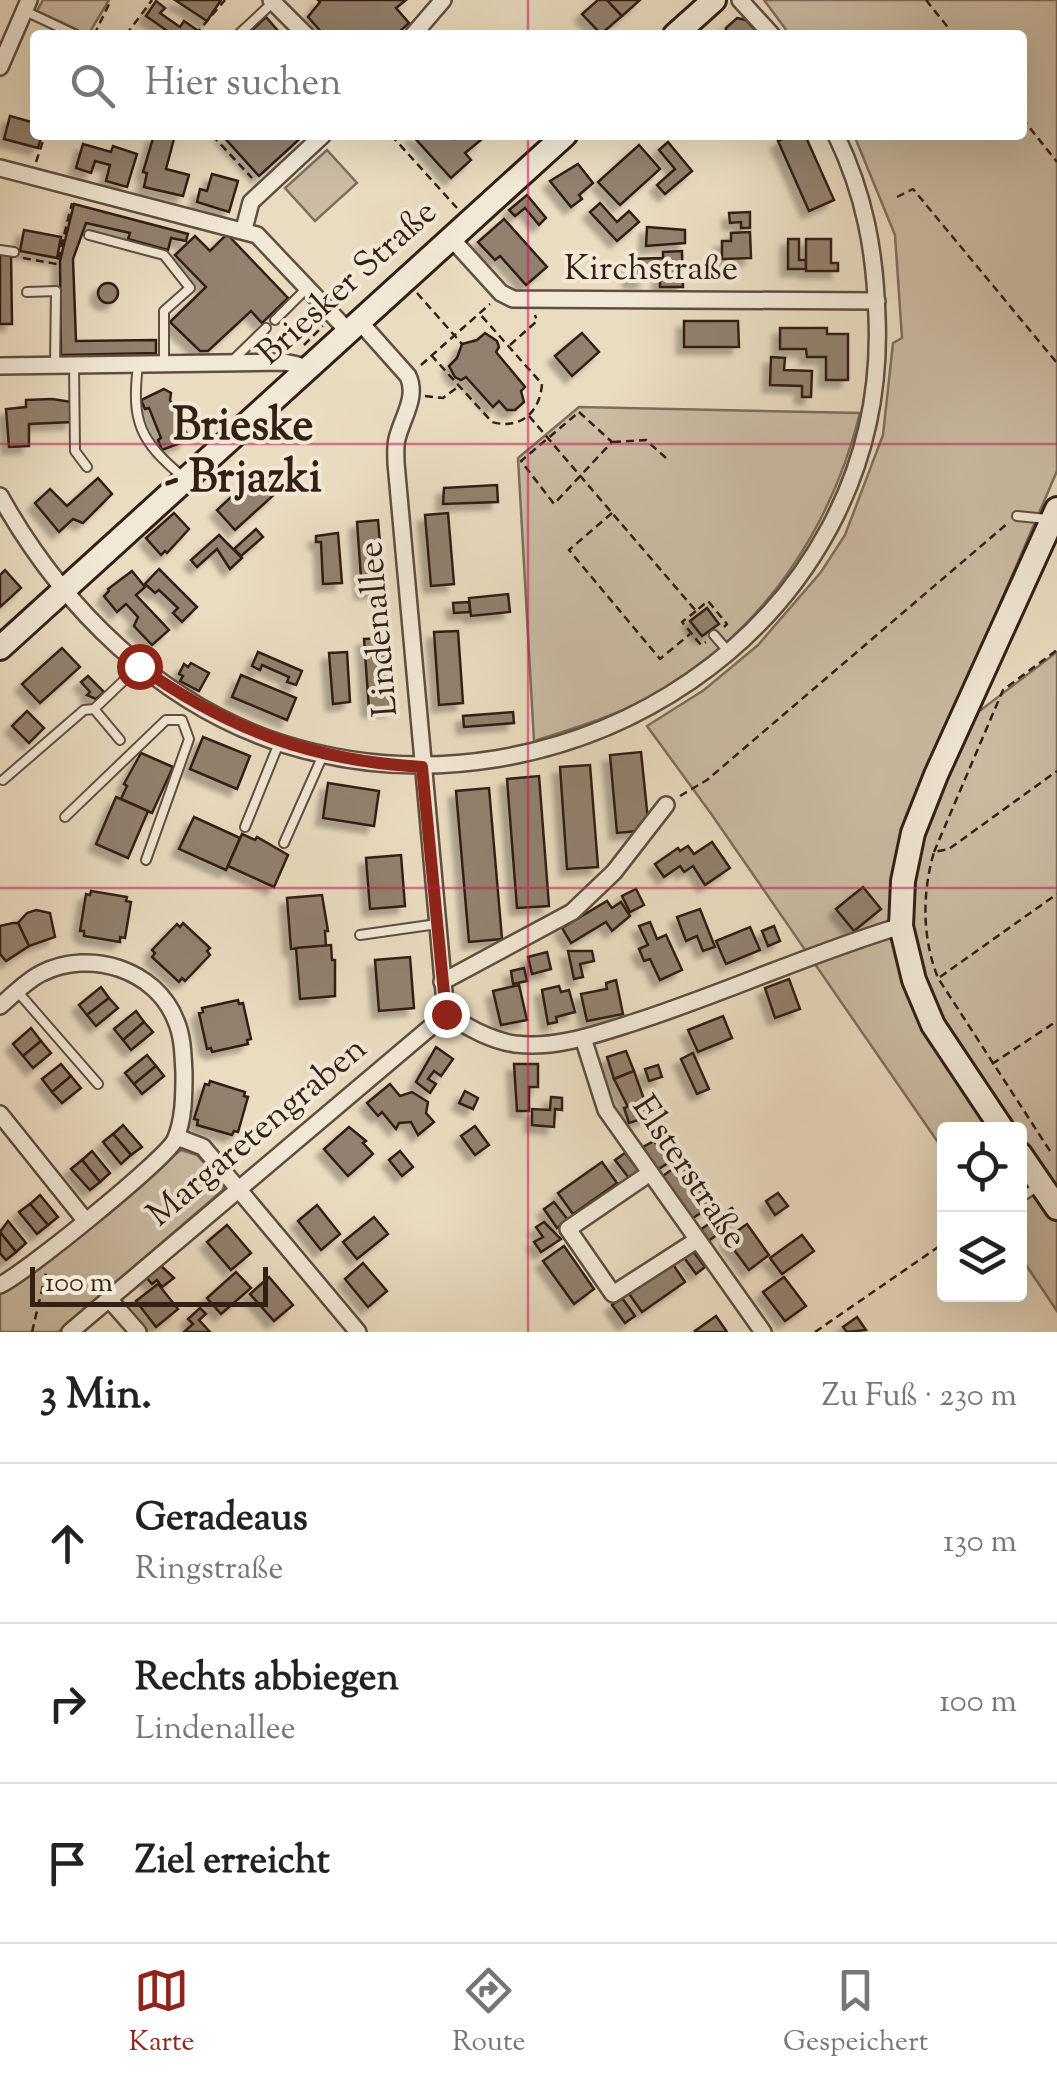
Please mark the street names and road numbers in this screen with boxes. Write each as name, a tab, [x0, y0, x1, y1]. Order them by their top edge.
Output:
street label: Briesker Straße	[247, 189, 449, 379]
street label: Kirchstraße	[564, 245, 738, 296]
street label: Lindenallee	[347, 539, 413, 719]
street label: Margaretengraben	[137, 1026, 379, 1240]
street label: Elsterstraße	[618, 1086, 758, 1260]

